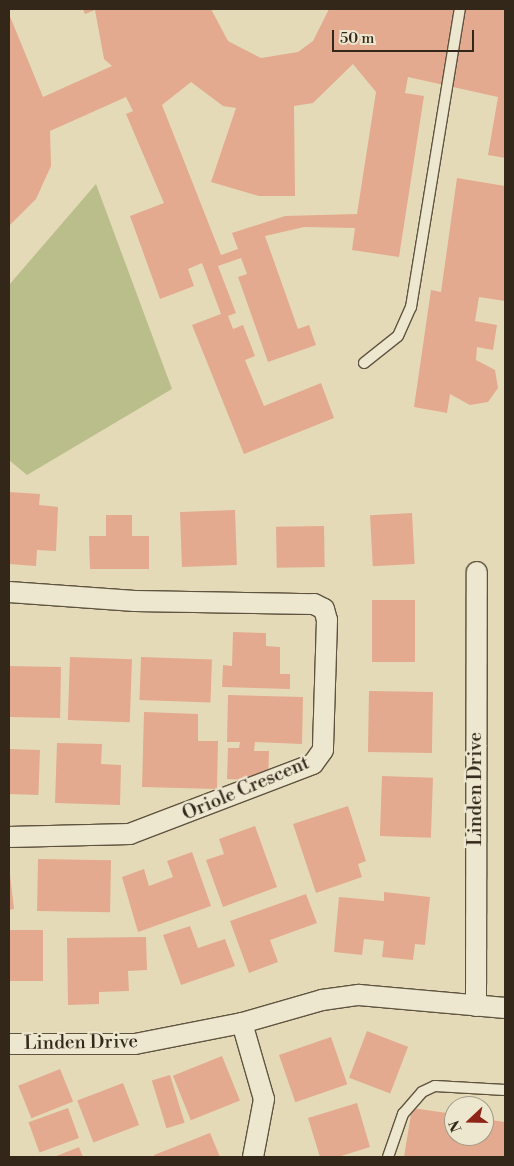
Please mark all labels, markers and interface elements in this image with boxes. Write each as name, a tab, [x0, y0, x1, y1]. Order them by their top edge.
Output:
scale bar	[334, 20, 476, 52]
text: 50 m	[340, 29, 374, 48]
street label: Linden Drive	[465, 732, 487, 846]
street label: Oriole Crescent	[179, 752, 313, 826]
street label: Linden Drive	[24, 1031, 138, 1055]
north arrow	[444, 1096, 494, 1146]
text: N	[446, 1118, 466, 1134]

